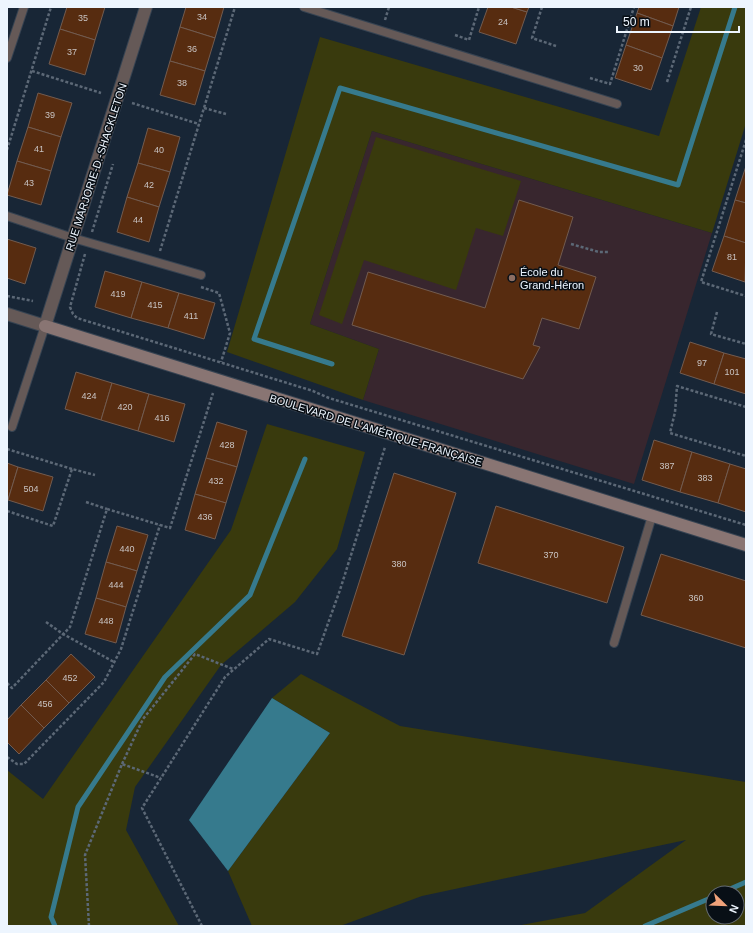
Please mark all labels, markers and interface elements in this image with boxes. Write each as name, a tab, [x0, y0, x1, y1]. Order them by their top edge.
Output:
scale bar	[617, 8, 739, 34]
house number: 34	[197, 12, 207, 22]
house number: 35	[78, 13, 88, 23]
text: 50 m	[623, 15, 650, 29]
house number: 24	[498, 17, 508, 27]
house number: 36	[187, 44, 197, 54]
house number: 37	[67, 47, 77, 57]
house number: 30	[633, 63, 643, 73]
house number: 38	[177, 78, 187, 88]
street label: RUE MARJORIE-D.-SHACKLETON	[63, 81, 129, 252]
house number: 39	[45, 110, 55, 120]
house number: 41	[34, 144, 44, 154]
house number: 40	[154, 145, 164, 155]
house number: 43	[24, 178, 34, 188]
house number: 42	[144, 180, 154, 190]
house number: 44	[133, 215, 143, 225]
house number: 81	[727, 252, 737, 262]
place label: École du Grand-Héron	[520, 266, 584, 291]
marker: École du Grand-Héron	[507, 273, 517, 283]
house number: 419	[110, 289, 126, 299]
house number: 415	[147, 300, 163, 310]
house number: 411	[184, 311, 198, 321]
house number: 97	[697, 358, 707, 368]
house number: 101	[724, 367, 740, 377]
house number: 424	[81, 391, 97, 401]
street label: BOULEVARD DE L'AMÉRIQUE-FRANÇAISE	[268, 392, 484, 468]
house number: 420	[117, 402, 133, 412]
house number: 416	[154, 413, 170, 423]
house number: 428	[219, 440, 235, 450]
house number: 387	[659, 461, 675, 471]
house number: 383	[697, 473, 713, 483]
house number: 432	[208, 476, 224, 486]
house number: 504	[23, 484, 39, 494]
house number: 436	[197, 512, 213, 522]
house number: 440	[119, 544, 135, 554]
house number: 370	[543, 550, 559, 560]
house number: 380	[391, 559, 407, 569]
house number: 444	[108, 580, 124, 590]
house number: 360	[688, 593, 704, 603]
house number: 448	[98, 616, 114, 626]
house number: 452	[62, 673, 78, 683]
house number: 456	[37, 699, 53, 709]
north arrow	[705, 885, 745, 925]
text: N	[727, 903, 741, 915]

